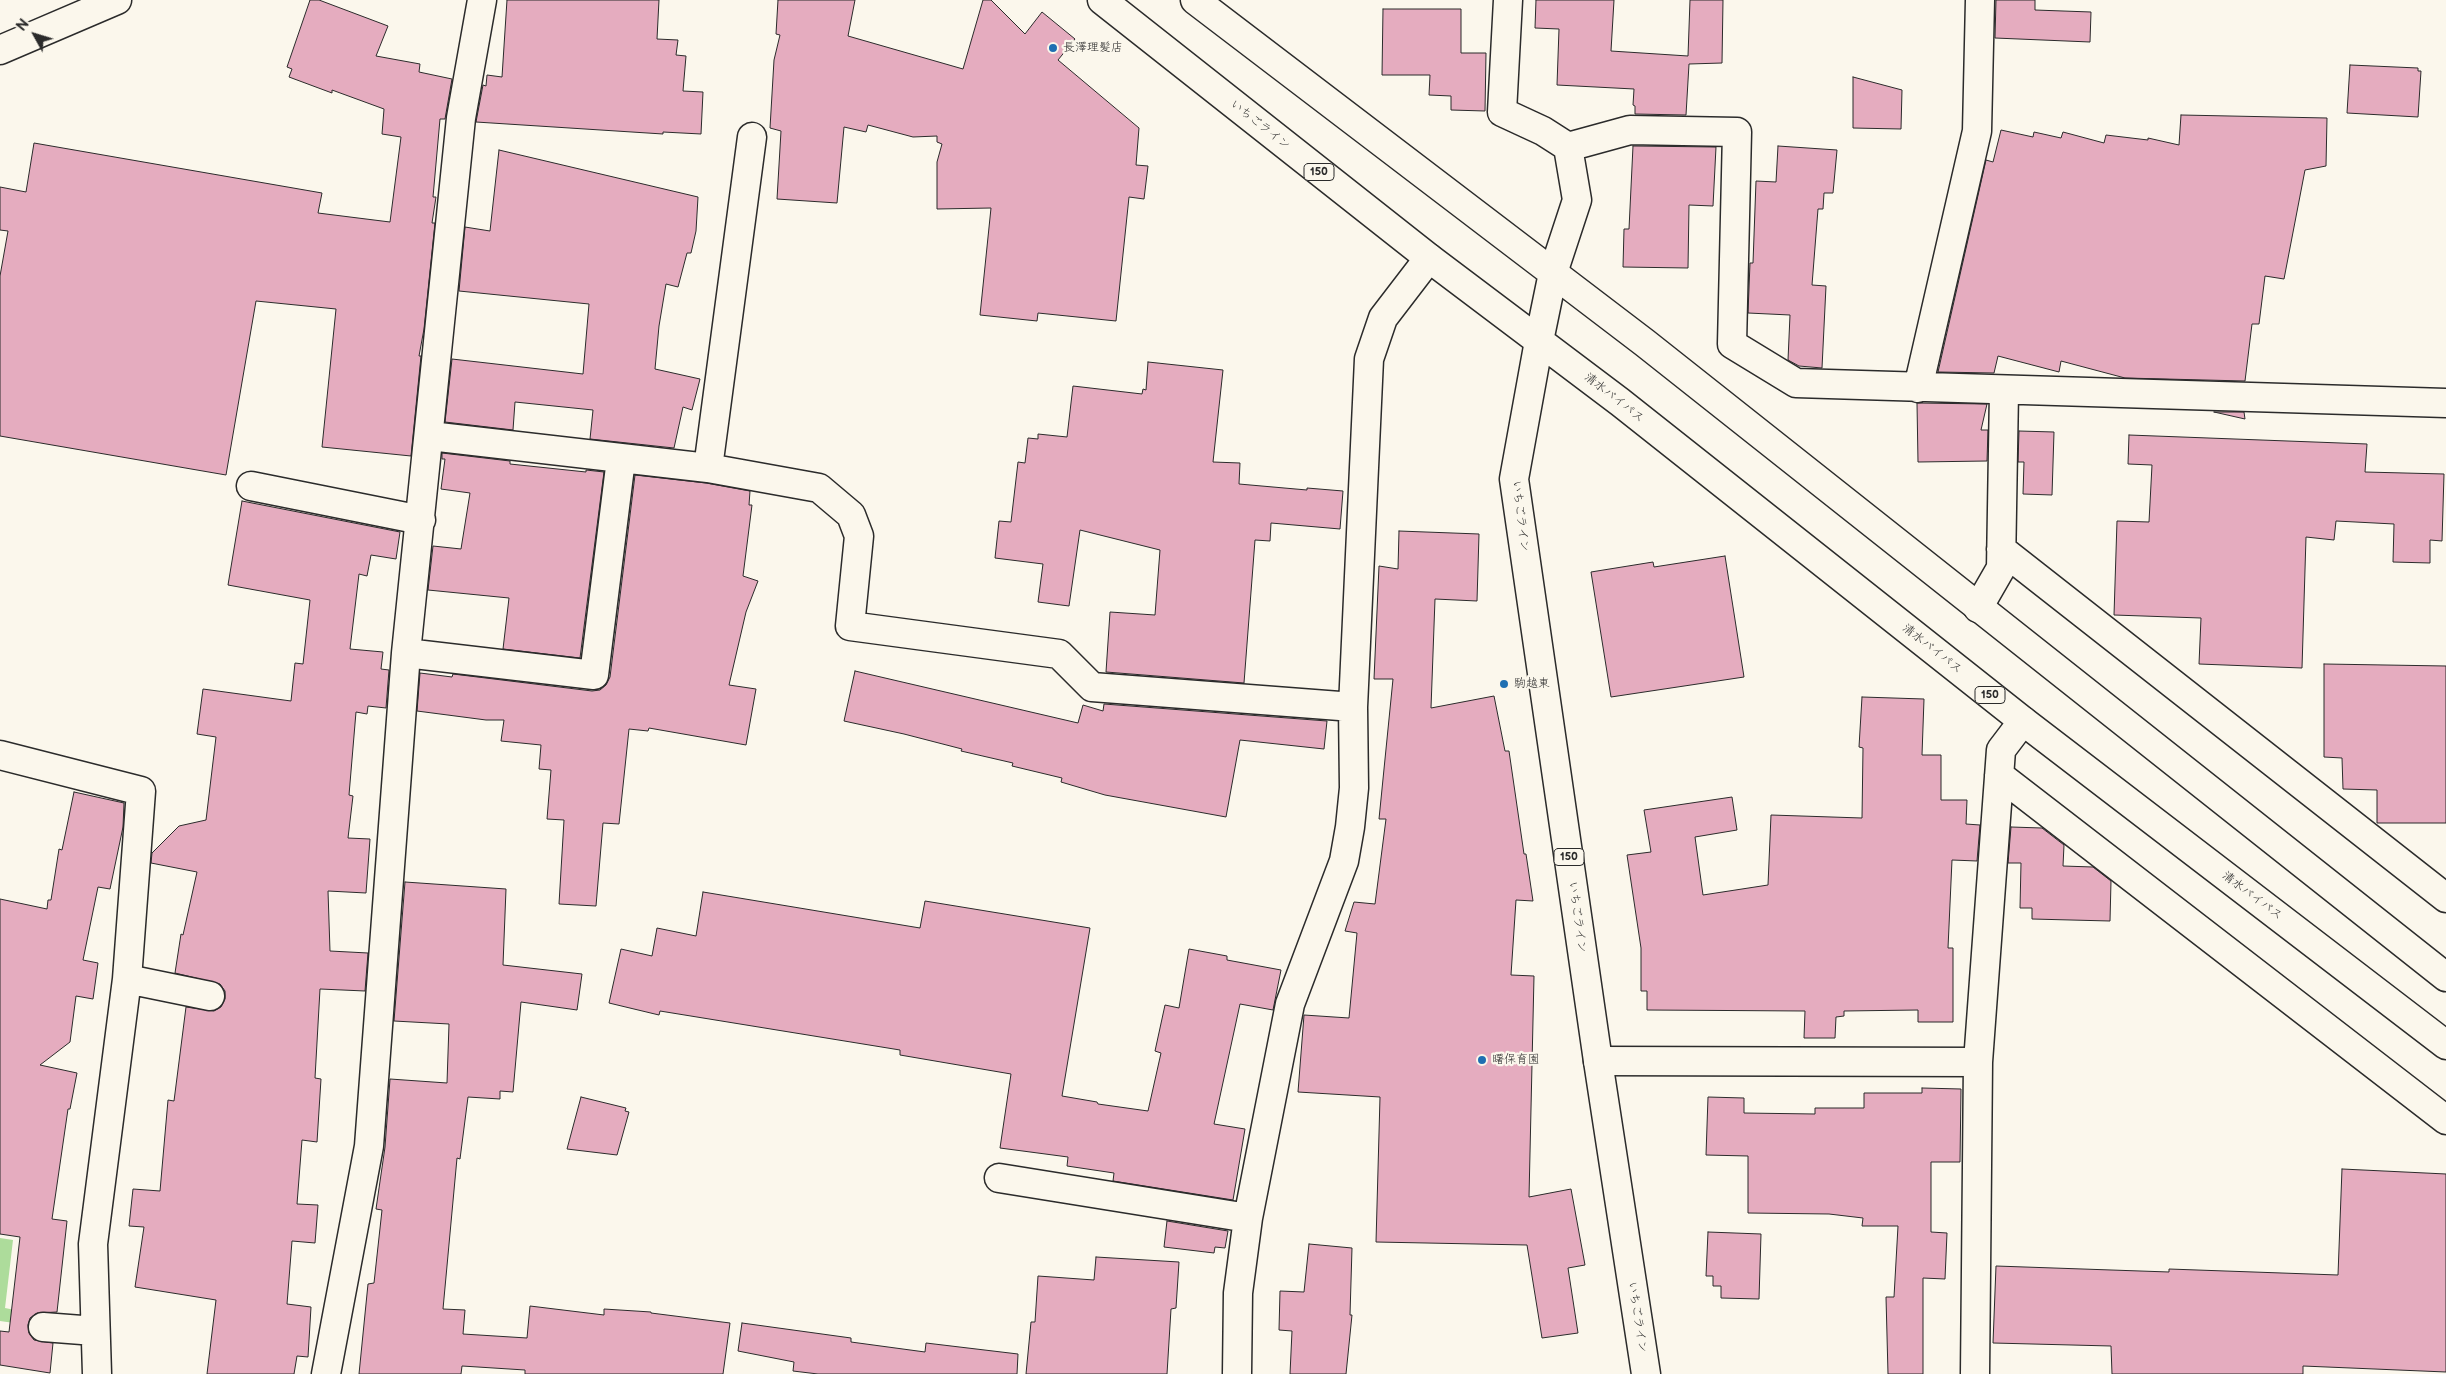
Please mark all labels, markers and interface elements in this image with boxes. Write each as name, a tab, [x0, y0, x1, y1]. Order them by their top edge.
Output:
north arrow	[10, 10, 60, 60]
text: N	[13, 16, 33, 35]
place label: 長澤理髪店	[1063, 41, 1123, 55]
marker: 長澤理髪店	[1047, 42, 1059, 54]
street label: いちごライン	[1227, 97, 1293, 153]
road number: 150	[1304, 163, 1334, 180]
street label: 清水バイパス	[1581, 370, 1647, 426]
street label: いちごライン	[1508, 479, 1532, 553]
street label: 清水バイパス	[1899, 621, 1965, 677]
place label: 駒越東	[1514, 677, 1550, 691]
marker: 駒越東	[1498, 678, 1510, 690]
road number: 150	[1975, 686, 2005, 704]
road number: 150	[1554, 849, 1584, 866]
street label: 清水バイパス	[2219, 869, 2285, 923]
street label: いちごライン	[1565, 880, 1589, 954]
place label: 曙保育園	[1492, 1053, 1540, 1067]
marker: 曙保育園	[1476, 1054, 1488, 1066]
street label: いちごライン	[1624, 1280, 1650, 1354]

